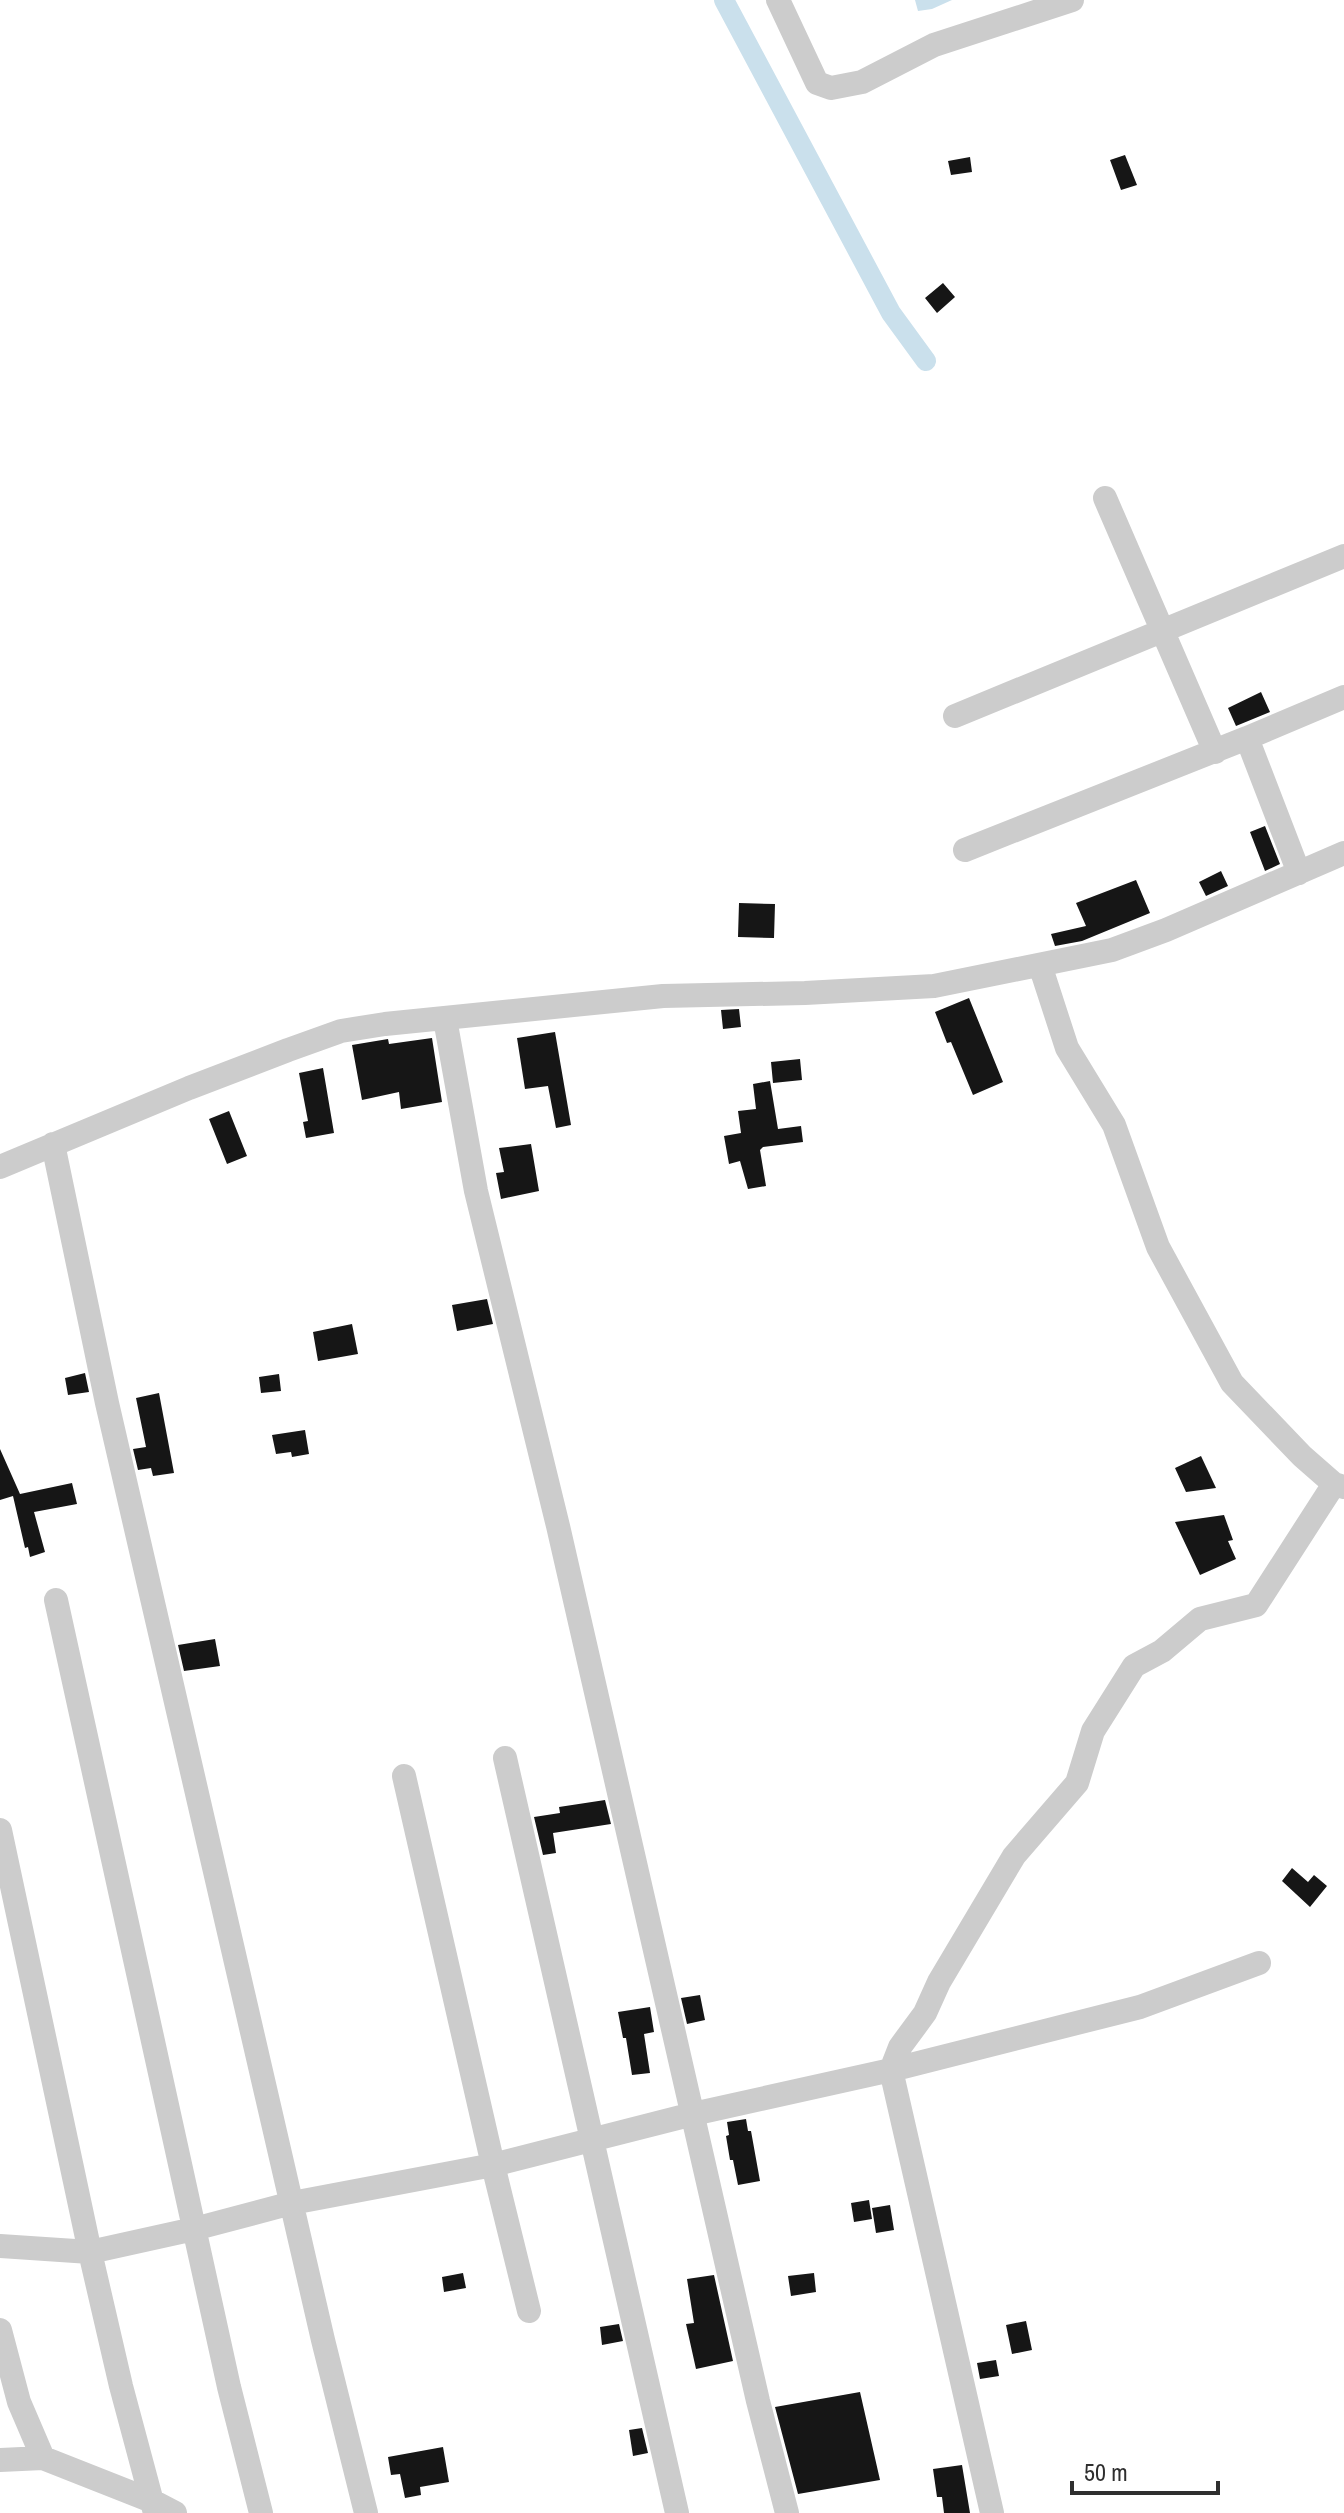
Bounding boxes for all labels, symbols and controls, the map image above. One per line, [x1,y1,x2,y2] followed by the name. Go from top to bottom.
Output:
[1072,2445,1218,2495] scale bar
[1084,2456,1128,2488] text: 50 m

